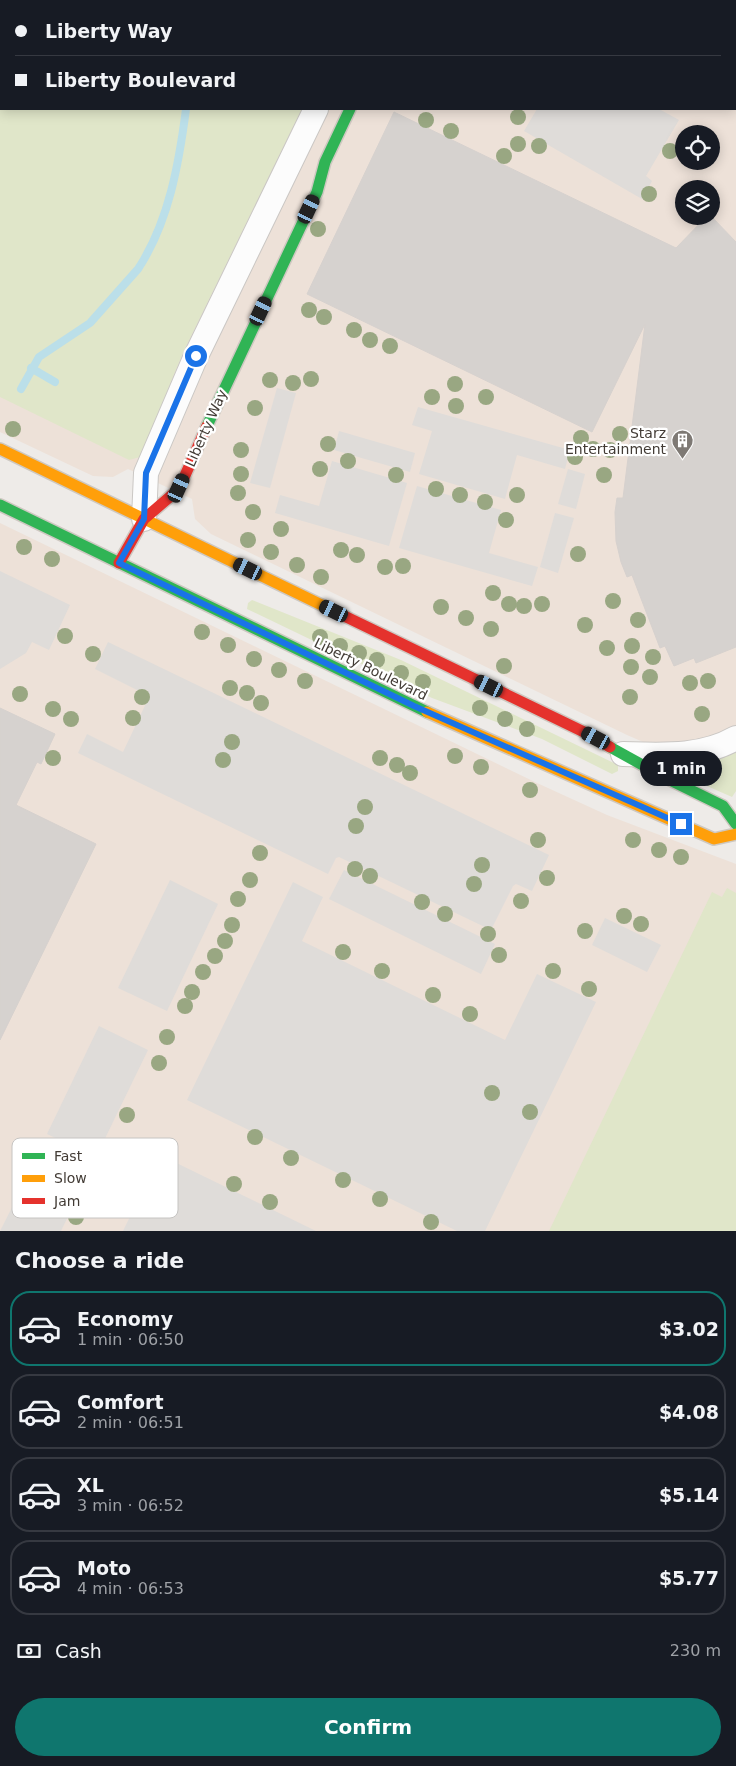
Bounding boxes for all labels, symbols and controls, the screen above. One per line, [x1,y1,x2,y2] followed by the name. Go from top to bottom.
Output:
[45,20,172,42] text: Liberty Way
[45,69,236,91] text: Liberty Boulevard
[675,125,720,225] map controls
[675,125,720,170] button: locate
[675,180,720,225] button: layers
[295,192,322,226] car
[247,294,274,328] car
[185,345,207,367] route start
[182,387,230,469] street label: Liberty Way
[565,425,667,457] place label: Starz Entertainment
[670,429,694,460] building icon: Starz Entertainment
[166,471,191,505] car
[231,556,264,582] car
[317,598,350,624] car
[312,635,430,703] street label: Liberty Boulevard
[472,673,505,699] car
[579,724,612,752] car
[640,752,722,786] callout: 1 min
[656,759,706,778] text: 1 min
[670,813,692,835] route end
[12,1138,178,1218] legend
[54,1148,83,1164] text: Fast
[54,1170,87,1186] text: Slow
[53,1193,80,1209] text: Jam
[15,1248,184,1273] text: Choose a ride
[17,1306,62,1351] icon: car
[77,1308,173,1330] text: Economy
[659,1318,719,1340] text: $3.02
[77,1330,184,1349] text: 1 min · 06:50
[17,1389,62,1434] icon: car
[77,1391,164,1413] text: Comfort
[659,1401,719,1423] text: $4.08
[77,1413,184,1432] text: 2 min · 06:51
[17,1472,62,1517] icon: car
[77,1474,104,1496] text: XL
[659,1484,719,1506] text: $5.14
[77,1496,184,1515] text: 3 min · 06:52
[17,1555,62,1600] icon: car
[77,1557,131,1579] text: Moto
[659,1567,719,1589] text: $5.77
[77,1579,184,1598] text: 4 min · 06:53
[15,1637,43,1665] icon: cash
[55,1640,102,1662] text: Cash
[670,1641,721,1660] text: 230 m
[15,1698,721,1756] button: Confirm

